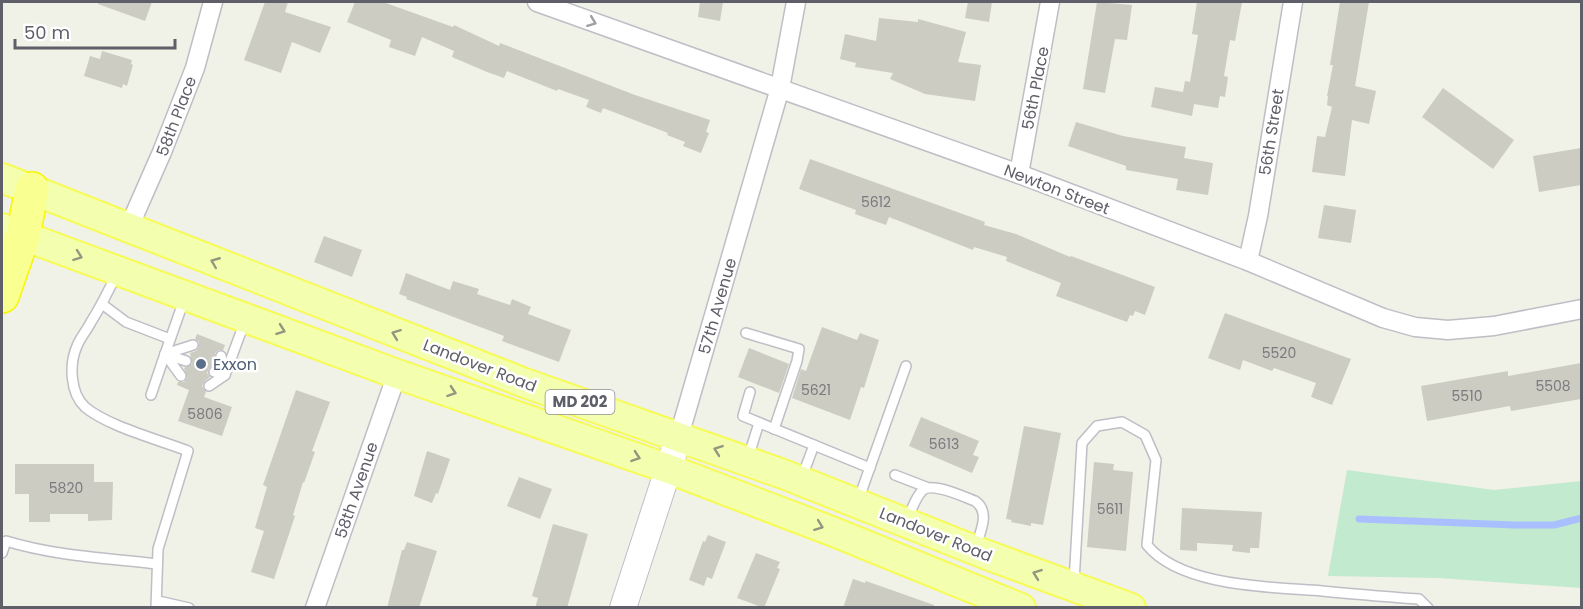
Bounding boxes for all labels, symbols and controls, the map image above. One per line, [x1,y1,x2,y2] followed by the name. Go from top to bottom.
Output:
[15,12,176,50] scale bar
[586,15,597,27] one-way arrow
[24,20,70,45] text: 50 m
[1016,45,1055,132] street label: 56th Place
[151,73,202,160] street label: 58th Place
[1253,87,1290,177] street label: 56th Street
[1001,159,1113,220] street label: Newton Street
[861,192,891,212] house number: 5612
[72,248,83,261] one-way arrow
[693,255,742,357] street label: 57th Avenue
[210,257,221,269] one-way arrow
[275,323,286,335] one-way arrow
[392,328,402,341] one-way arrow
[420,333,540,398] street label: Landover Road
[1262,343,1296,363] house number: 5520
[213,353,257,376] place label: Exxon
[194,357,208,371] marker: Exxon
[1535,376,1571,396] house number: 5508
[801,380,831,400] house number: 5621
[446,385,457,398] one-way arrow
[1452,386,1482,406] house number: 5510
[546,390,614,414] road number: MD 202
[187,404,223,424] house number: 5806
[929,434,959,454] house number: 5613
[329,439,384,541] street label: 58th Avenue
[713,445,724,458] one-way arrow
[630,450,641,463] one-way arrow
[49,478,83,498] house number: 5820
[1097,499,1123,519] house number: 5611
[876,501,996,568] street label: Landover Road
[812,519,823,531] one-way arrow
[1032,568,1043,581] one-way arrow

